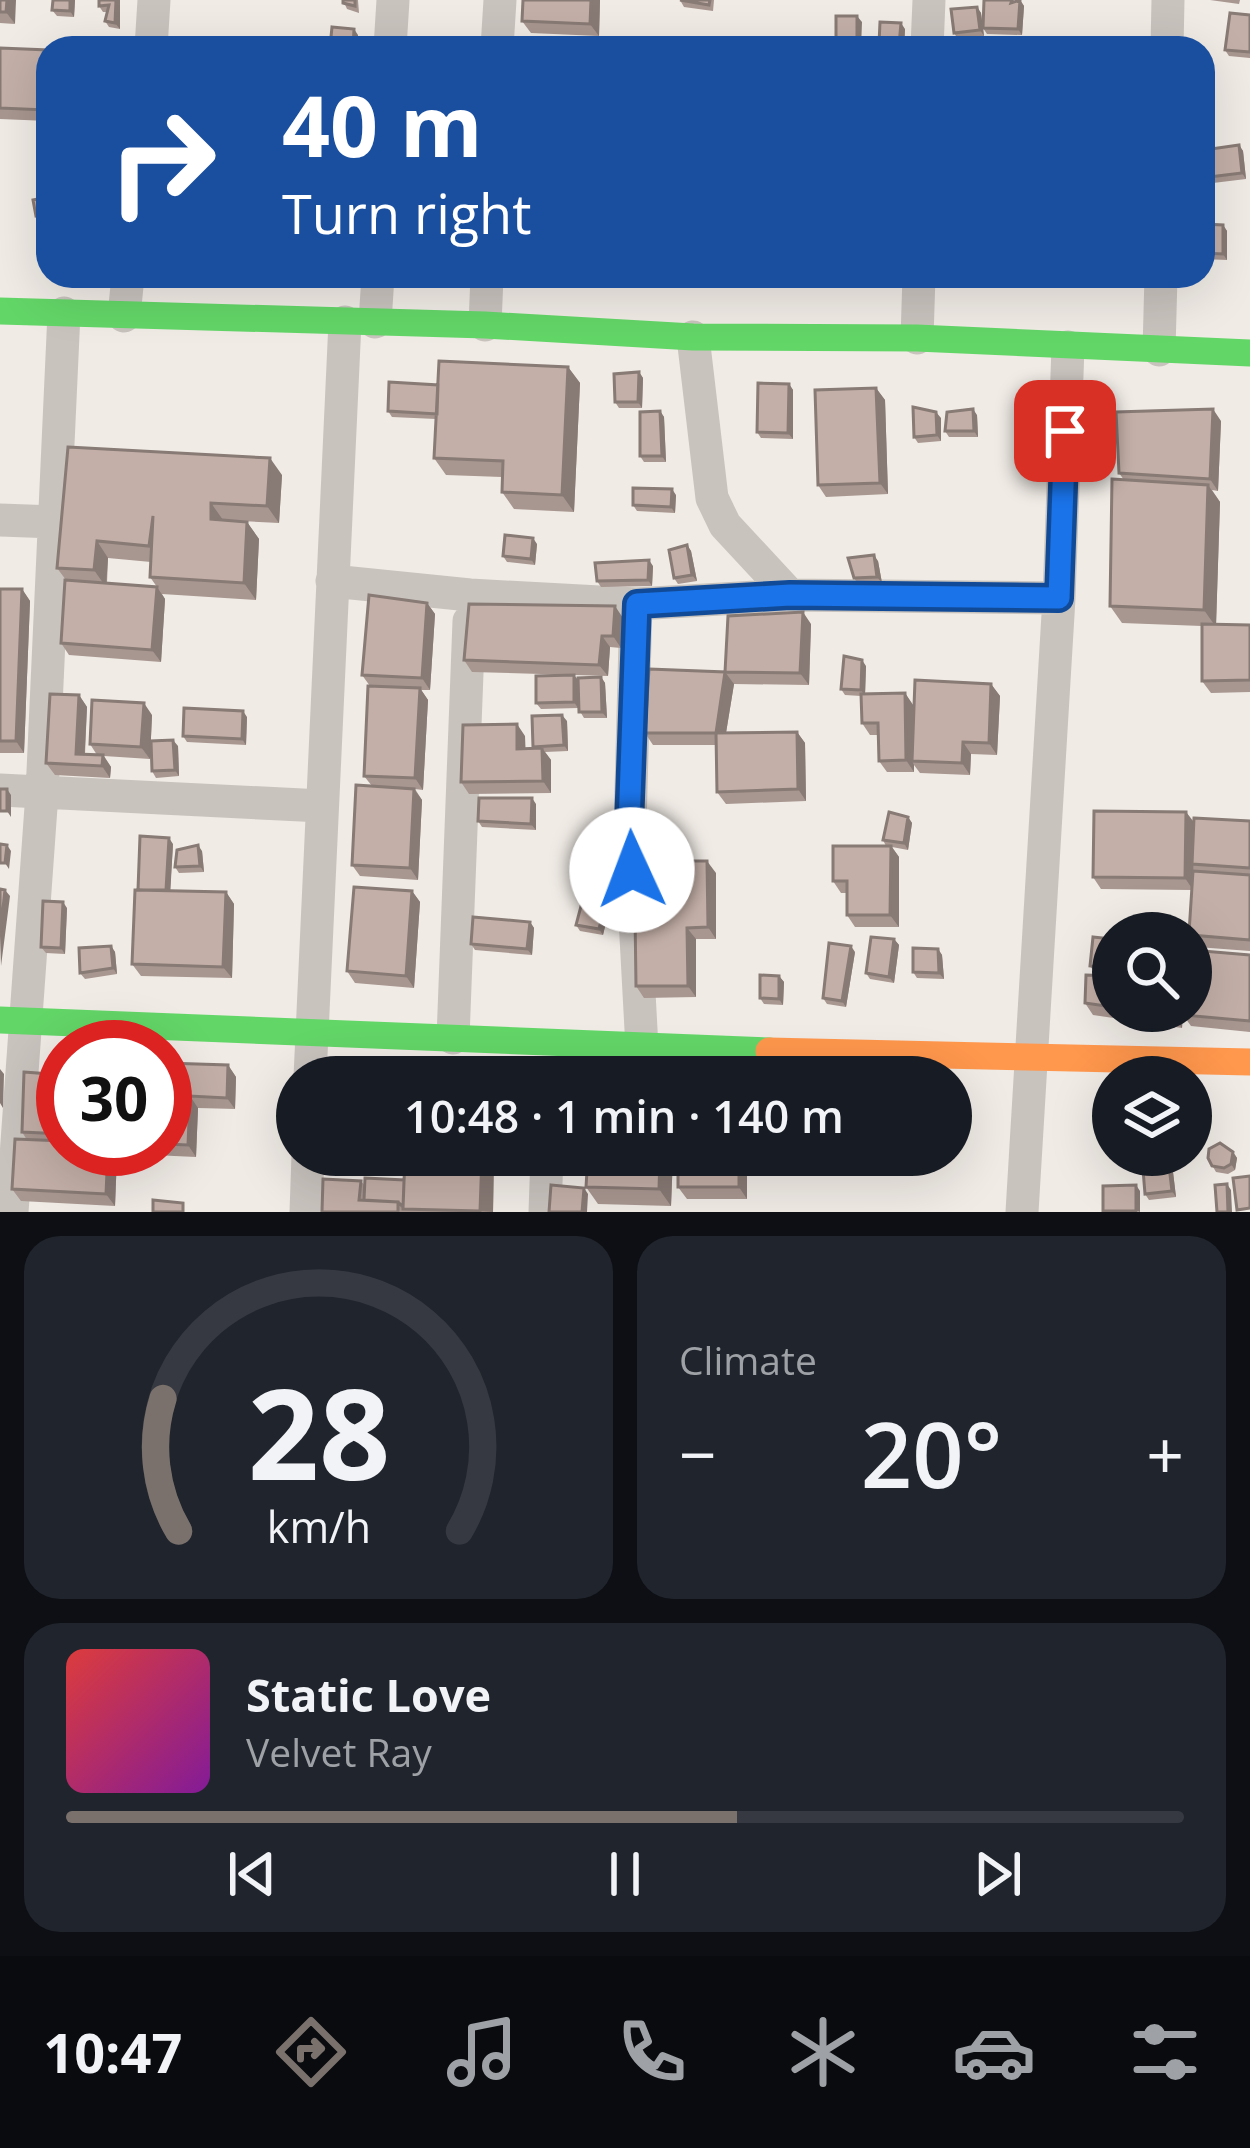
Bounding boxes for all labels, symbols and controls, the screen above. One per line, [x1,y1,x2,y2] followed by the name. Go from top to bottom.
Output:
[282,67,482,182] text: 40 m
[84,84,240,240] icon: right
[282,176,531,250] text: Turn right
[1014,380,1116,482] pin
[1032,398,1098,464] icon: arrive
[569,807,695,933] position arrow
[1092,912,1212,1176] map controls
[1092,912,1212,1032] button: search
[36,1020,192,1176] speed limit sign: 30
[1092,1056,1212,1176] button: layers
[404,1085,844,1146] text: 10:48 · 1 min · 140 m
[679,1333,817,1386] text: Climate
[247,1347,390,1517] text: 28
[861,1392,1002,1514] text: 20°
[679,1408,717,1498] text: −
[1146,1408,1184,1498] text: +
[266,1496,371,1555] text: km/h
[246,1664,491,1725] text: Static Love
[246,1725,432,1778] text: Velvet Ray
[219,1841,285,1907] icon: previous
[592,1841,658,1907] icon: pause
[965,1841,1031,1907] icon: next
[269,2010,353,2094] icon: directions
[440,2010,524,2094] icon: music
[610,2010,694,2094] icon: phone
[781,2010,865,2094] icon: climate
[952,2010,1036,2094] icon: car
[1123,2010,1207,2094] icon: filters
[43,2015,182,2089] text: 10:47

